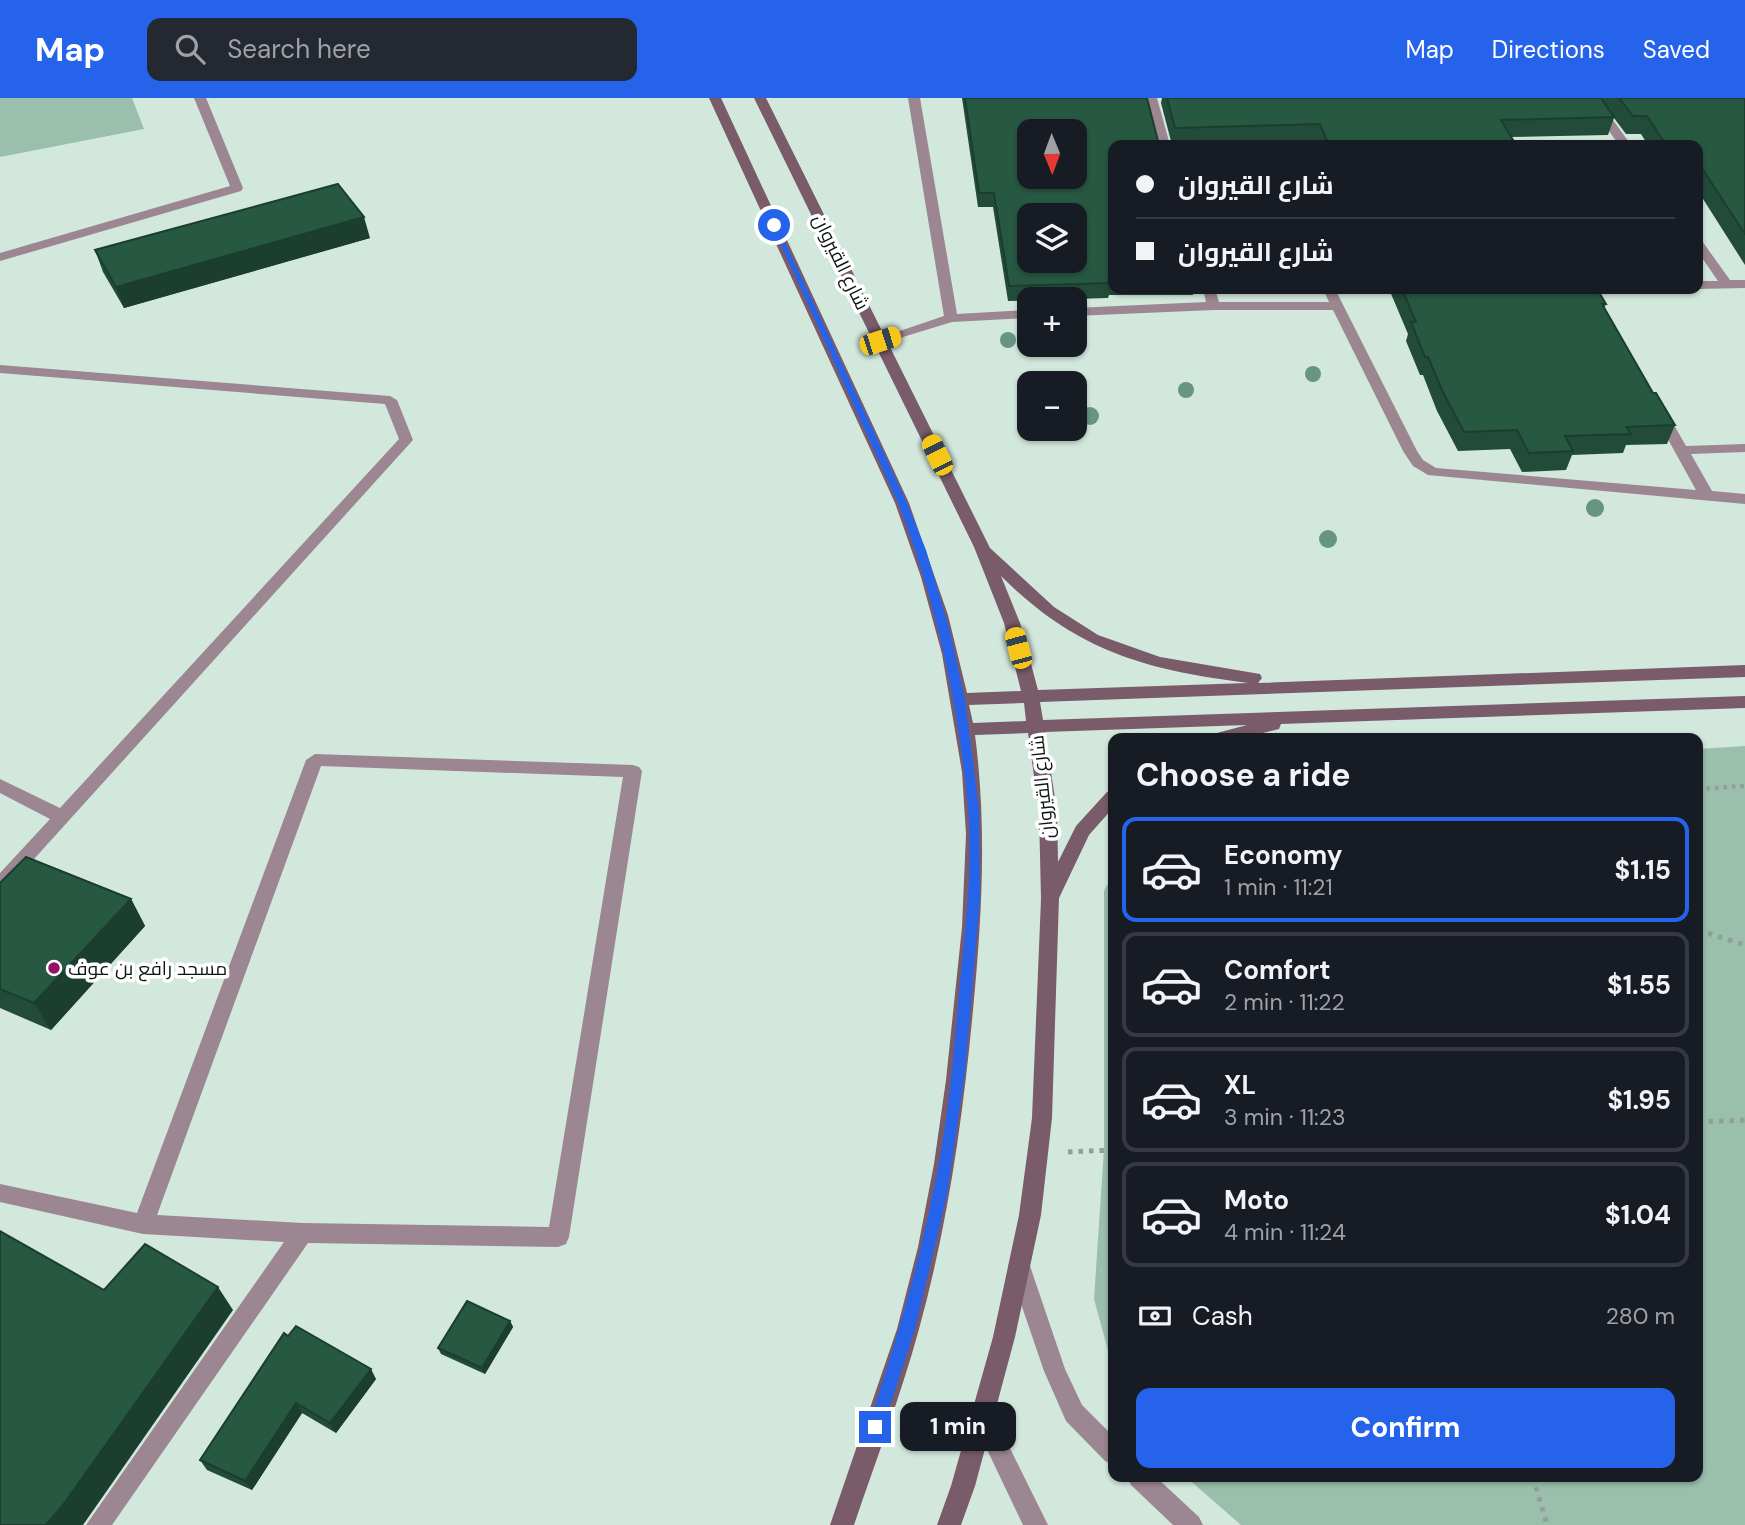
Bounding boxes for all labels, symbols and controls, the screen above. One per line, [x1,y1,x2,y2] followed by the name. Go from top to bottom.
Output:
[147,18,637,81] search box
[35,28,105,71] text: Map
[171,30,209,68] icon: search
[227,32,371,66] text: Search here
[1406,34,1454,65] text: Map
[1492,34,1605,65] text: Directions
[1643,34,1710,65] text: Saved
[1017,119,1087,189] north arrow
[1017,119,1087,441] map controls
[1178,168,1334,202] text: شارع القيروان
[1017,203,1087,273] button: layers
[758,209,790,241] route start
[806,210,875,315] street label: شارع القيروان
[1178,235,1334,269] text: شارع القيروان
[1017,287,1087,357] button: +
[857,325,904,357] car
[1017,371,1087,441] button: −
[919,432,956,478] car
[1003,625,1034,671] car
[1024,734,1061,840] street label: شارع القيروان
[1136,754,1351,796] text: Choose a ride
[1140,838,1203,901] icon: car
[1224,838,1342,872] text: Economy
[1615,853,1671,887] text: $1.15
[1224,872,1333,902] text: 1 min · 11:21
[1140,953,1203,1016] icon: car
[1224,953,1330,987] text: Comfort
[68,956,227,982] place label: مسجد رافع بن عوف
[46,960,62,976] marker: مسجد رافع بن عوف
[1607,968,1671,1002] text: $1.55
[1224,987,1345,1017] text: 2 min · 11:22
[1140,1068,1203,1131] icon: car
[1224,1068,1256,1102] text: XL
[1607,1083,1671,1117] text: $1.95
[1224,1102,1346,1132] text: 3 min · 11:23
[1140,1183,1203,1246] icon: car
[1224,1183,1289,1217] text: Moto
[1605,1198,1671,1232] text: $1.04
[1224,1217,1346,1247] text: 4 min · 11:24
[1136,1297,1174,1335] icon: cash
[1192,1299,1253,1333] text: Cash
[1606,1301,1675,1331] text: 280 m
[1136,1388,1675,1468] button: Confirm
[900,1402,1015,1452] callout: 1 min
[859,1411,891,1443] route end
[930,1411,986,1441] text: 1 min

